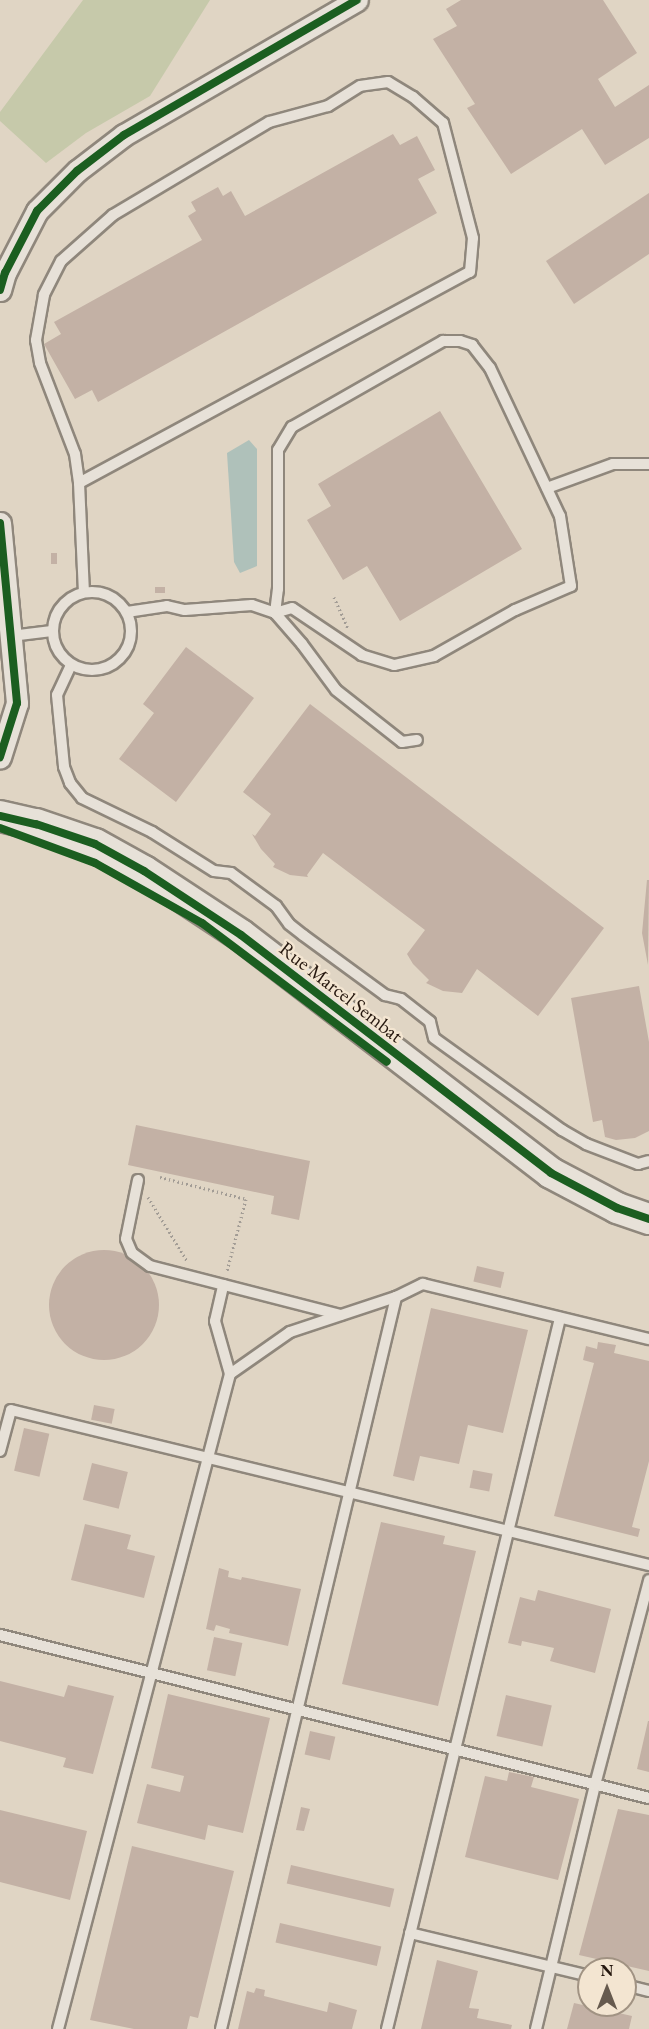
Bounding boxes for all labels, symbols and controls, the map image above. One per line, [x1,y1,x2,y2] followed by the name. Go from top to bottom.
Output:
[274,936,408,1048] street label: Rue Marcel Sembat
[577,1957,637,2017] north arrow
[601,1960,613,1981] text: N

